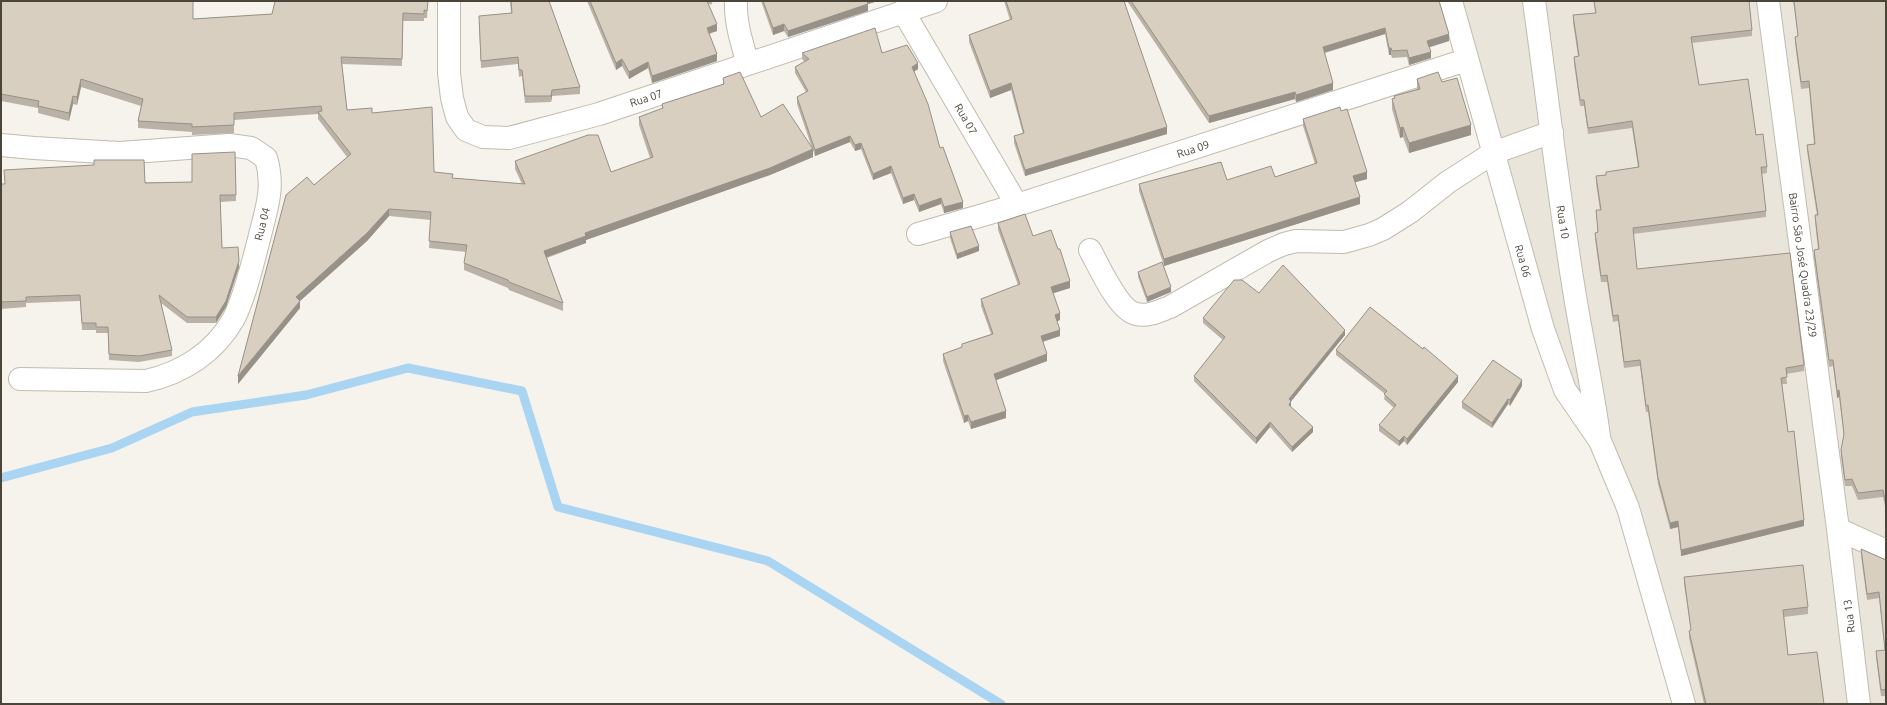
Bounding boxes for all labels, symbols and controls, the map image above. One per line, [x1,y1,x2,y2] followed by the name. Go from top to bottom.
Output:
[628,87,664,109] street label: Rua 07
[952,101,980,137] street label: Rua 07
[1175,138,1211,160] street label: Rua 09
[1787,192,1819,338] street label: Bairro São José Quadra 23/29
[1554,204,1572,240] street label: Rua 10
[252,206,272,242] street label: Rua 04
[1513,243,1533,279] street label: Rua 06
[1841,599,1857,633] street label: Rua 13

